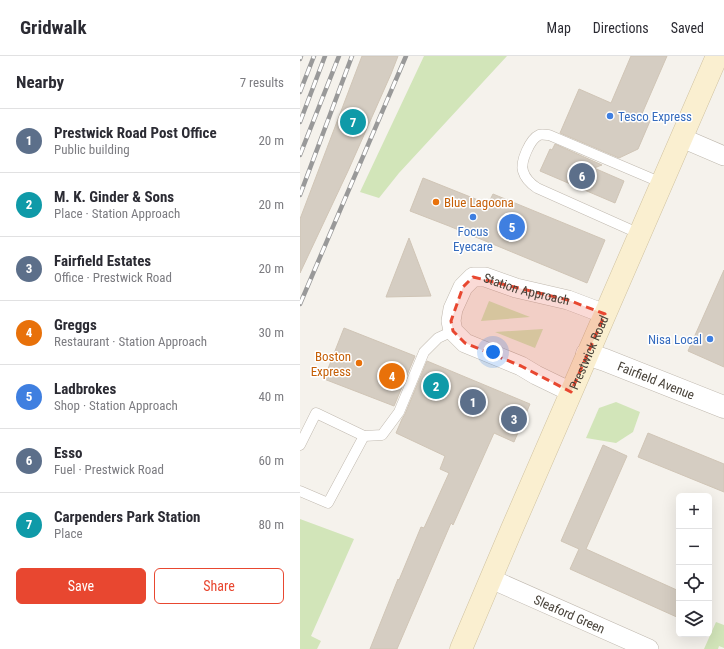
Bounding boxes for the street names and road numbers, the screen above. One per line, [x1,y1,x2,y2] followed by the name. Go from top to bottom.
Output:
[482,270,571,308] street label: Station Approach
[566,313,611,392] street label: Prestwick Road
[615,358,697,402] street label: Fairfield Avenue
[532,592,607,636] street label: Sleaford Green

